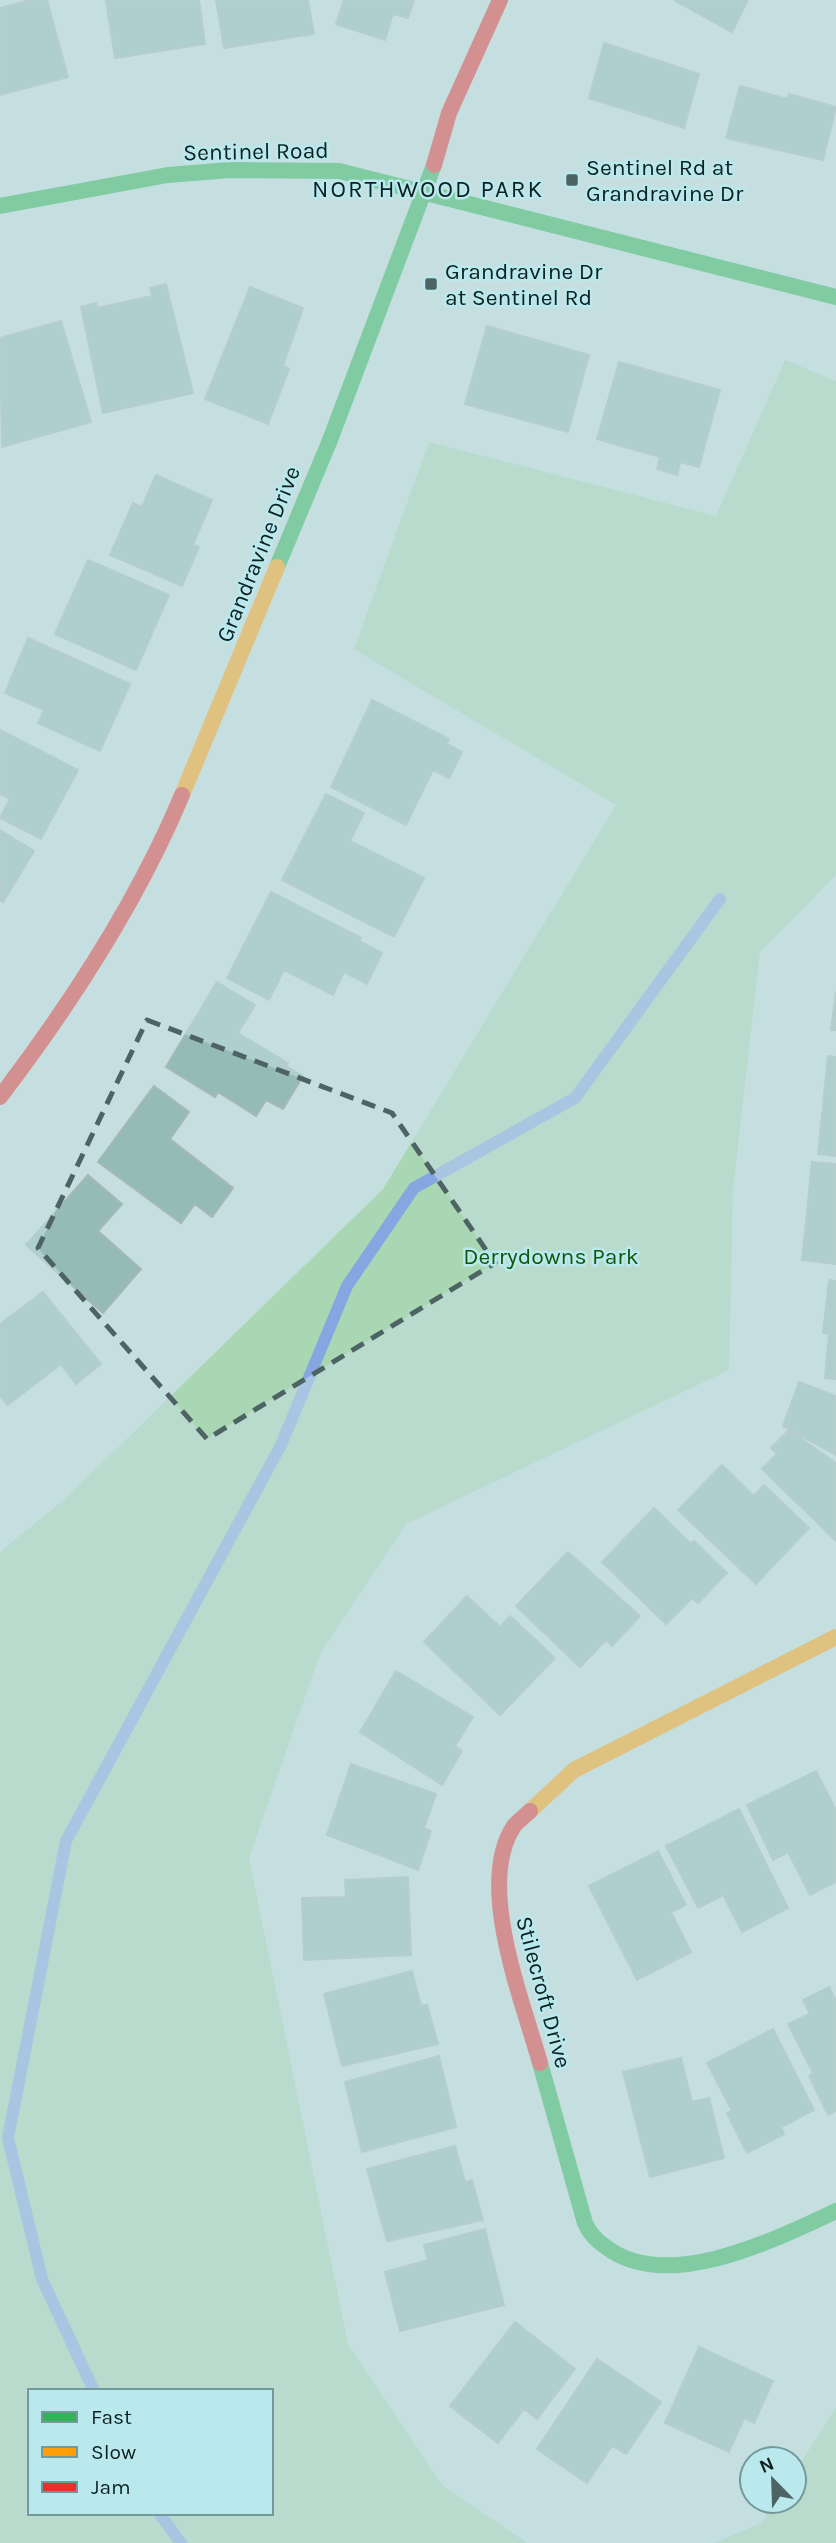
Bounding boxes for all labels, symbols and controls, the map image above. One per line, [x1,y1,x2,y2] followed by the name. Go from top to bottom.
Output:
[183,137,329,166] street label: Sentinel Road
[586,154,744,207] place label: Sentinel Rd at Grandravine Dr
[564,172,580,188] marker: Sentinel Rd at Grandravine Dr
[312,175,544,203] district label: NORTHWOOD PARK
[445,258,603,311] place label: Grandravine Dr at Sentinel Rd
[423,276,439,292] marker: Grandravine Dr at Sentinel Rd
[211,462,306,646] street label: Grandravine Drive
[463,1243,639,1270] park label: Derrydowns Park
[510,1913,577,2071] street label: Stilecroft Drive
[28,2389,273,2515] legend
[91,2405,132,2429] text: Fast
[91,2440,136,2464] text: Slow
[738,2445,808,2515] north arrow
[756,2452,777,2478] text: N
[91,2475,131,2499] text: Jam

